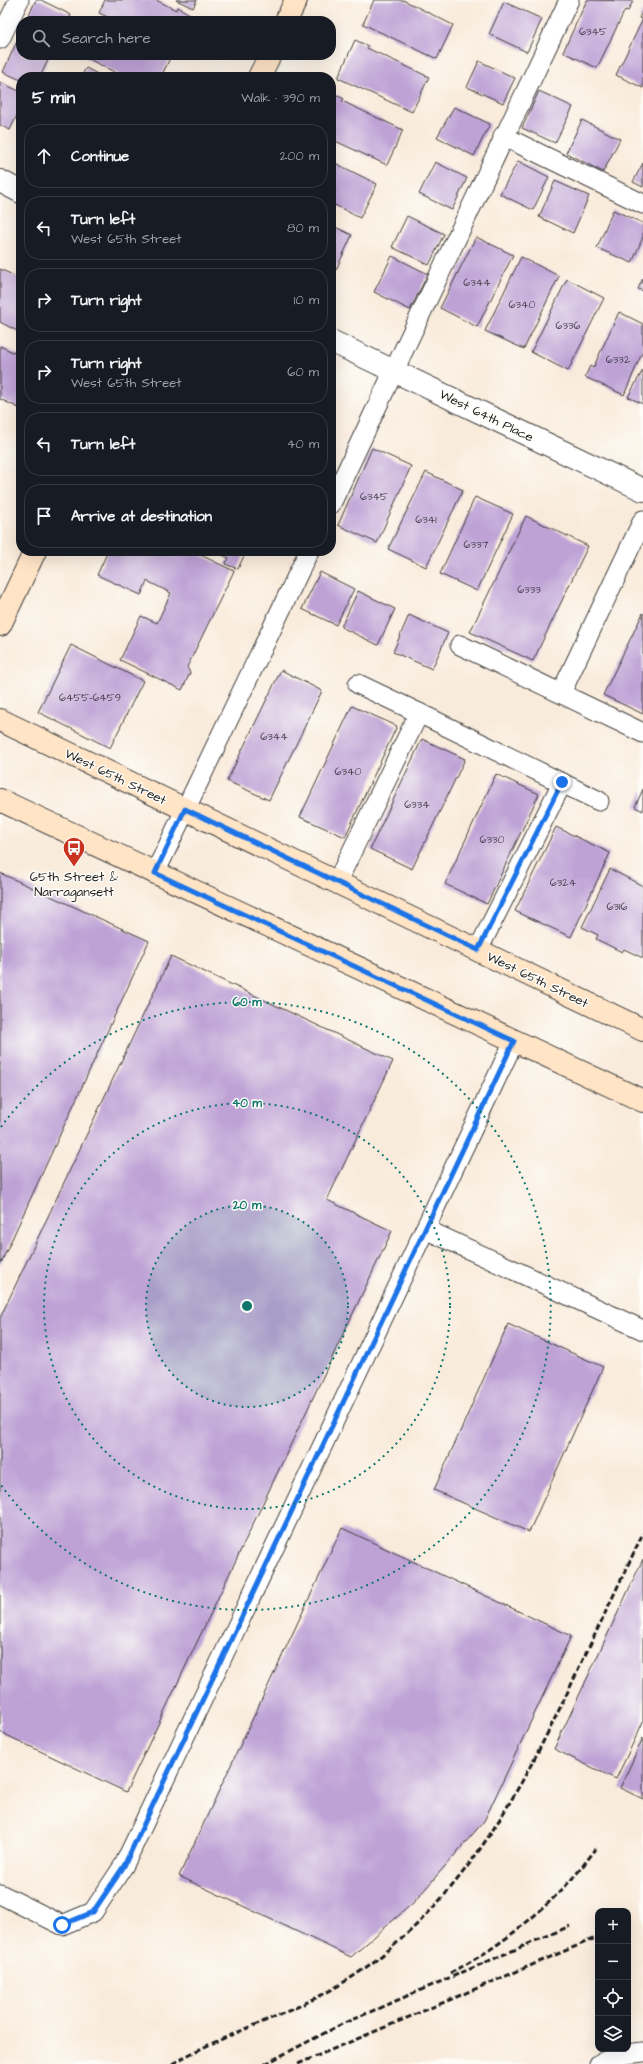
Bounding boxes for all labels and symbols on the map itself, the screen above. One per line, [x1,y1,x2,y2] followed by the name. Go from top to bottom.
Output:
[579,24,607,39] house number: 6345
[463,275,491,290] house number: 6344
[509,297,536,312] house number: 6340
[556,318,581,333] house number: 6336
[606,352,631,367] house number: 6332
[437,385,537,446] street label: West 64th Place
[360,489,388,504] house number: 6345
[415,512,437,527] house number: 6341
[464,537,489,552] house number: 6337
[517,582,541,597] house number: 6333
[59,690,121,705] house number: 6455-6459
[260,729,288,744] house number: 6344
[62,745,170,810] street label: West 65th Street
[335,764,362,779] house number: 6340
[553,773,571,791] route end
[404,797,430,812] house number: 6334
[479,832,505,847] house number: 6330
[61,835,87,868] bus stop icon: 65th Street & Narragansett
[30,868,118,902] place label: 65th Street & Narragansett
[550,875,577,890] house number: 6324
[607,899,628,914] house number: 6316
[484,948,592,1013] street label: West 65th Street
[232,994,262,1011] text: 60 m
[232,1095,263,1112] text: 40 m
[232,1197,262,1214] text: 20 m
[240,1299,254,1313] centre of rings
[53,1916,71,1934] route start

